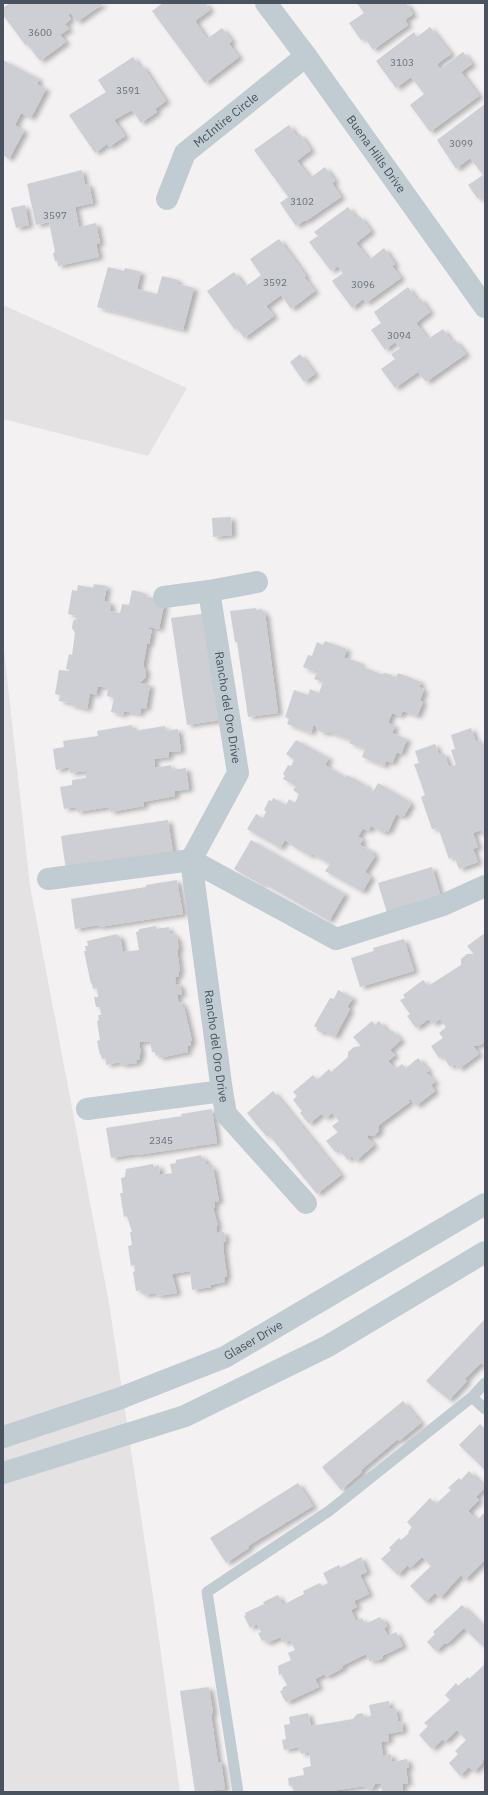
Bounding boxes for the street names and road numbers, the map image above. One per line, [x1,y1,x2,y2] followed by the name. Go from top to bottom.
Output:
[190,89,262,150] street label: McIntire Circle
[344,112,409,196] street label: Buena Hills Drive
[212,650,244,765] street label: Rancho del Oro Drive
[202,989,232,1104] street label: Rancho del Oro Drive
[221,1317,286,1363] street label: Glaser Drive

